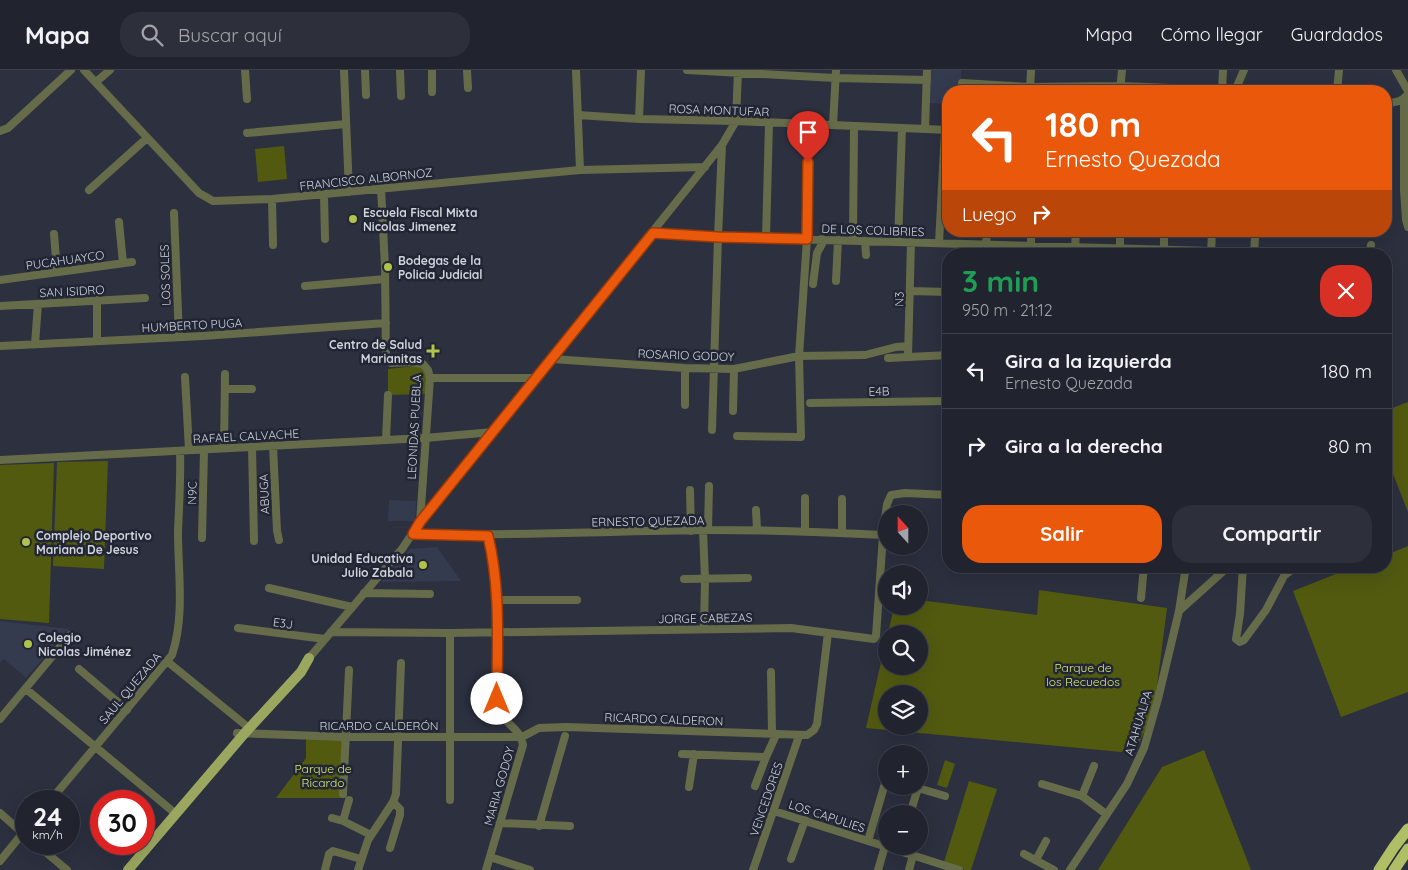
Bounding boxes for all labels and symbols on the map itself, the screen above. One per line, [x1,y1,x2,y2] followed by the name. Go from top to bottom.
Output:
[668,101,770,119] street label: ROSA MONTUFAR
[787,111,829,162] pin
[299,165,434,193] street label: FRANCISCO ALBORNOZ
[363,205,477,234] place label: Escuela Fiscal Mixta Nicolas Jimenez
[347,213,359,225] marker: Escuela Fiscal Mixta Nicolas Jimenez
[821,221,925,239] street label: DE LOS COLIBRIES
[156,244,174,306] street label: LOS SOLES
[25,247,105,273] street label: PUCAHUAYCO
[398,253,483,282] place label: Bodegas de la Policia Judicial
[382,261,394,273] marker: Bodegas de la Policia Judicial
[39,282,105,300] street label: SAN ISIDRO
[891,291,907,307] street label: N3
[141,315,243,335] street label: HUMBERTO PUGA
[329,337,422,366] place label: Centro de Salud Marianitas
[426,344,440,358] marker: Centro de Salud Marianitas
[637,346,735,364] street label: ROSARIO GODOY
[404,374,424,480] street label: LEONIDAS PUEBLA
[868,383,890,399] street label: E4B
[192,426,300,446] street label: RAFAEL CALVACHE
[256,473,272,514] street label: ABUGA
[184,481,200,505] street label: N9C
[878,505,928,555] north arrow
[591,513,705,529] street label: ERNESTO QUEZADA
[36,528,152,557] place label: Complejo Deportivo Mariana De Jesus
[20,536,32,548] marker: Complejo Deportivo Mariana De Jesus
[311,551,413,580] place label: Unidad Educativa Julio Zabala
[417,559,429,571] marker: Unidad Educativa Julio Zabala
[657,610,753,626] street label: JORGE CABEZAS
[272,614,294,632] street label: E3J
[38,630,131,659] place label: Colegio Nicolas Jiménez
[22,638,34,650] marker: Colegio Nicolas Jiménez
[96,649,165,727] street label: SAUL QUEZADA
[1046,660,1120,689] park label: Parque de los Recuedos
[470,672,522,724] position arrow
[1121,688,1155,757] street label: ATAHUALPA
[604,709,724,729] street label: RICARDO CALDERON
[319,718,439,733] street label: RICARDO CALDERÓN
[481,744,518,827] street label: MARIA GODOY
[746,760,786,838] street label: VENCEDORES
[295,761,352,790] park label: Parque de Ricardo
[90,790,155,855] speed limit sign: 30
[787,797,867,836] street label: LOS CAPULIES

